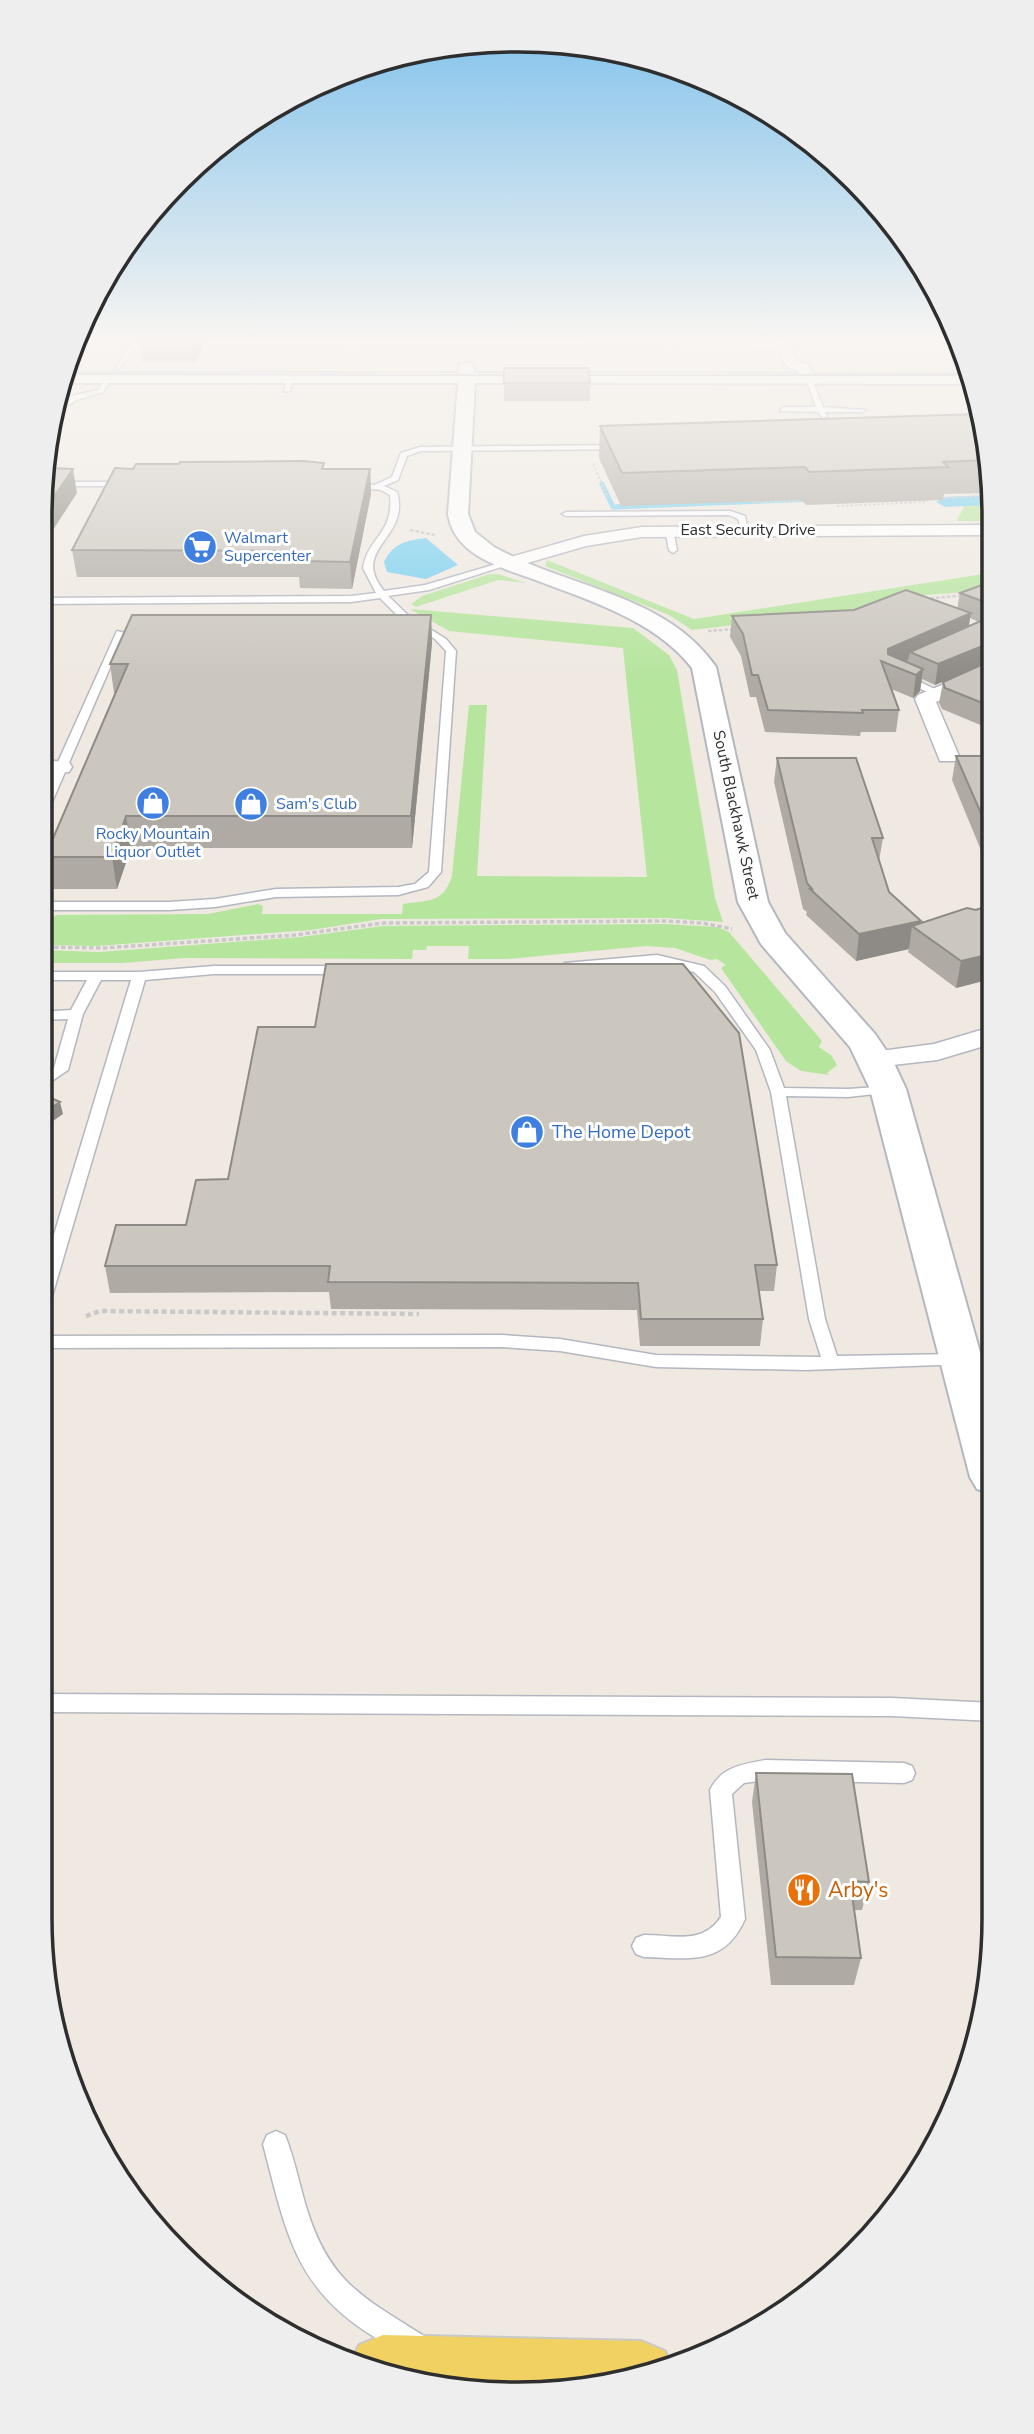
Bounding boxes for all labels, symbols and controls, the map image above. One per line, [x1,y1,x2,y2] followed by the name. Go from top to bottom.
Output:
[680,519,816,541] street label: East Security Drive
[224,527,311,567] place label: Walmart Supercenter
[181,528,219,566] supermarket icon: Walmart Supercenter
[707,728,765,902] street label: South Blackhawk Street
[134,784,172,822] shop icon: Rocky Mountain Liquor Outlet
[232,785,270,823] shop icon: Sam's Club
[276,793,357,815] place label: Sam's Club
[96,823,210,863] place label: Rocky Mountain Liquor Outlet
[508,1113,546,1151] shop icon: The Home Depot
[552,1120,691,1144] place label: The Home Depot
[785,1871,823,1909] restaurant icon: Arby's
[828,1876,888,1904] place label: Arby's

